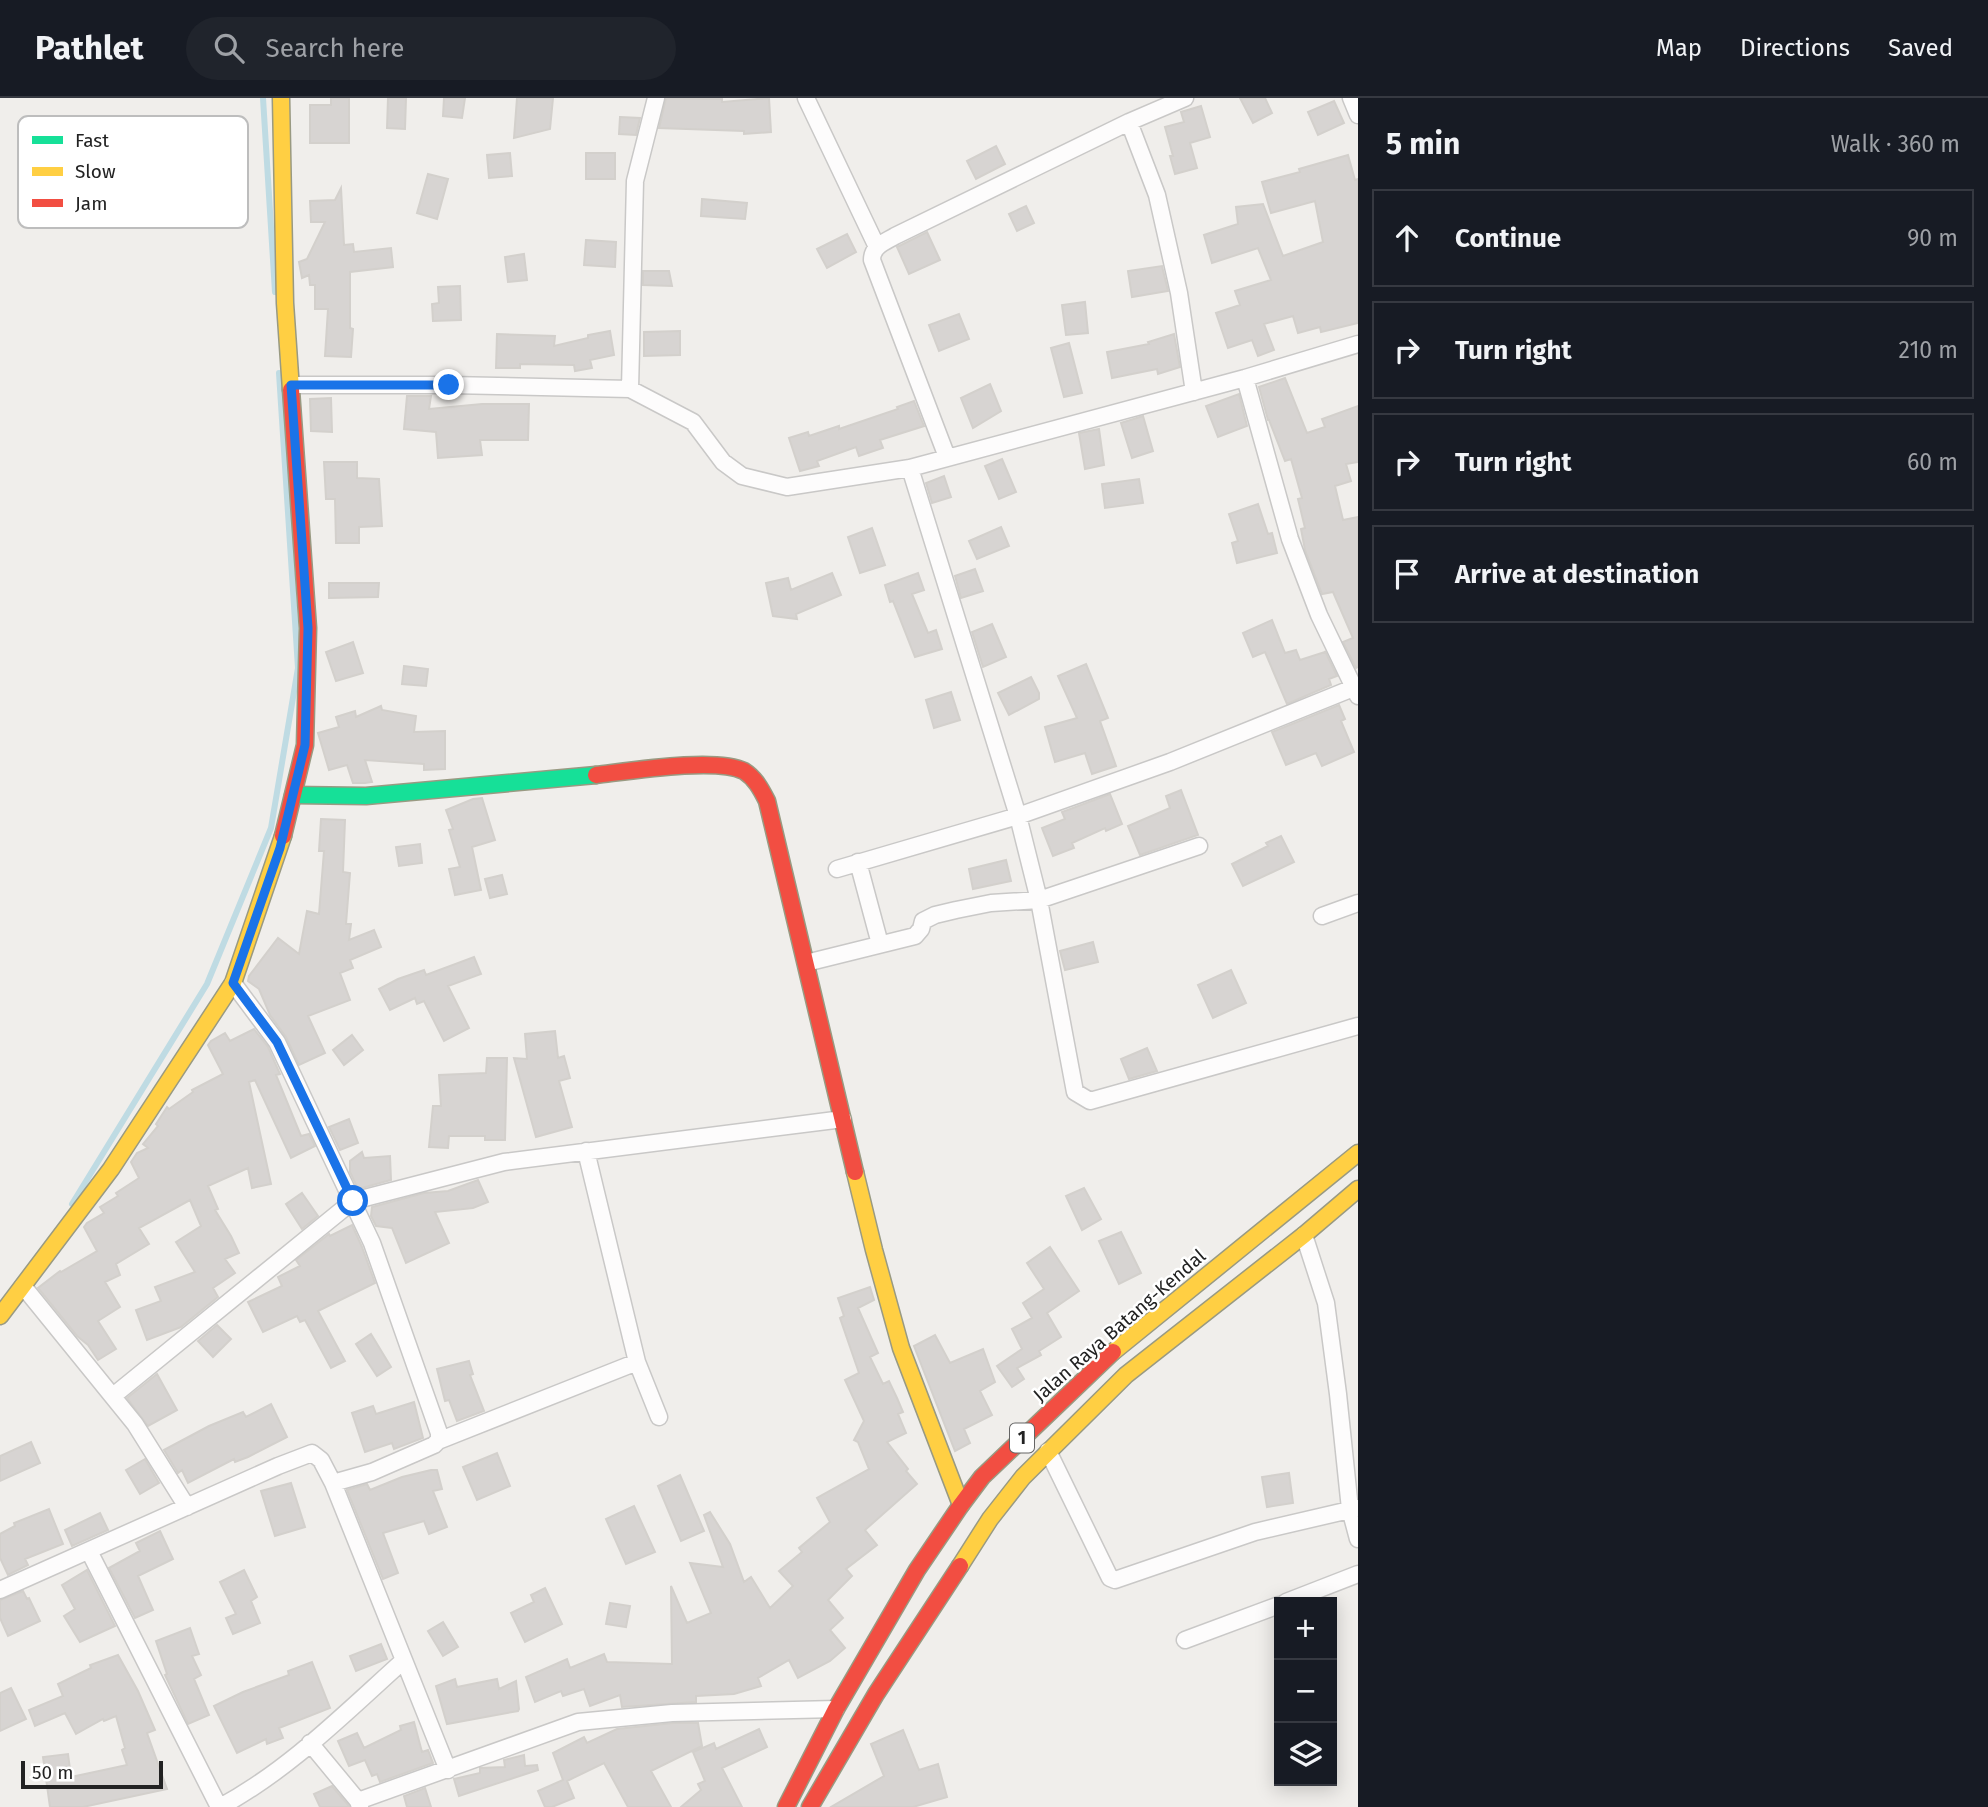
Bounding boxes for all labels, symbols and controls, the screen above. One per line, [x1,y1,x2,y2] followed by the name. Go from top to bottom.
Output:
[186,17,676,80] search box
[35,28,144,68] text: Pathlet
[210,29,248,67] icon: search
[266,33,404,64] text: Search here
[1656,34,1702,62] text: Map
[1740,34,1850,62] text: Directions
[1888,34,1953,62] text: Saved
[18,116,248,228] legend
[1386,126,1460,162] text: 5 min
[75,129,109,152] text: Fast
[1831,130,1960,158] text: Walk · 360 m
[75,160,116,183] text: Slow
[75,192,107,215] text: Jam
[1388,219,1426,257] icon: ahead
[1455,223,1561,254] text: Continue
[1907,224,1958,252] text: 90 m
[1388,331,1426,369] icon: right
[1455,335,1572,366] text: Turn right
[1899,336,1958,364] text: 210 m
[433,369,464,400] route end
[1388,443,1426,481] icon: right
[1455,447,1572,478] text: Turn right
[1907,448,1958,476] text: 60 m
[1388,555,1426,593] icon: arrive
[1455,559,1699,590] text: Arrive at destination
[337,1185,368,1216] route start
[1029,1244,1210,1406] street label: Jalan Raya Batang-Kendal
[1010,1423,1034,1452] road number: 1
[1274,1597,1337,1786] map controls
[1274,1597,1337,1660] button: +
[1274,1660,1337,1723] button: −
[1274,1723,1337,1786] button: layers
[21,1758,163,1790] scale bar
[32,1761,73,1784] text: 50 m

